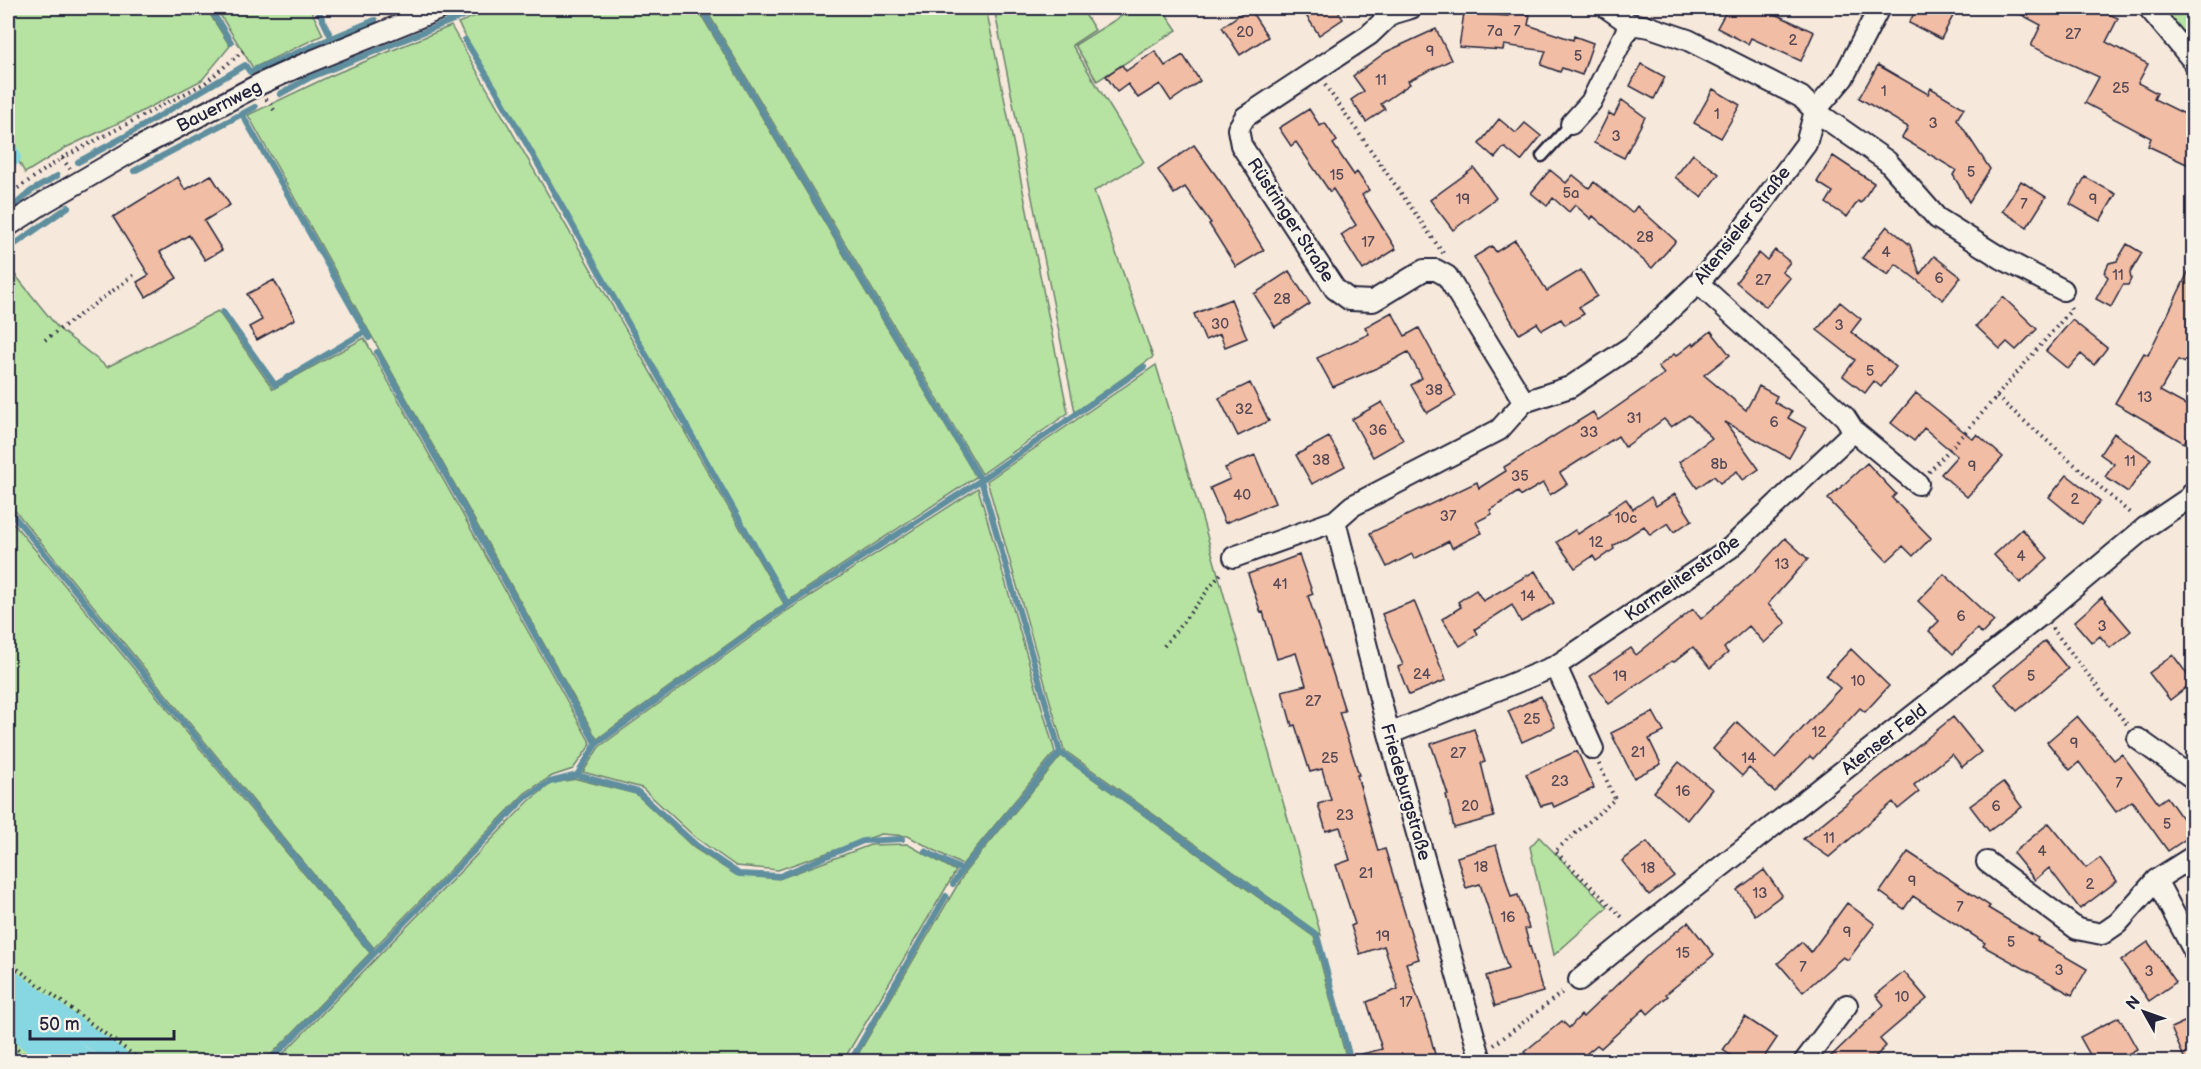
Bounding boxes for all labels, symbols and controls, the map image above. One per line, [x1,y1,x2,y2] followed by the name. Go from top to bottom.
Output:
[1487,22,1503,41] house number: 7a
[1513,22,1521,41] house number: 7
[1236,23,1254,42] house number: 20
[2065,25,2082,44] house number: 27
[1789,31,1798,50] house number: 2
[1426,42,1434,61] house number: 9
[1574,47,1582,66] house number: 5
[1375,71,1387,90] house number: 11
[173,76,265,137] street label: Bauernweg
[2112,79,2130,98] house number: 25
[1881,82,1887,101] house number: 1
[1714,105,1720,124] house number: 1
[1928,114,1938,133] house number: 3
[1611,127,1621,146] house number: 3
[1243,154,1339,287] street label: Rüstringer Straße
[1690,162,1795,288] street label: Altensieler Straße
[1967,163,1975,182] house number: 5
[1330,166,1344,185] house number: 15
[1562,184,1580,203] house number: 5a
[1456,190,1470,209] house number: 19
[2089,190,2097,209] house number: 9
[2020,195,2028,214] house number: 7
[1636,228,1654,247] house number: 28
[1361,233,1375,252] house number: 17
[1881,243,1891,262] house number: 4
[2112,266,2124,285] house number: 11
[1934,269,1944,288] house number: 6
[1755,271,1772,290] house number: 27
[1273,290,1291,309] house number: 28
[1211,315,1229,334] house number: 30
[1834,316,1844,335] house number: 3
[1866,362,1874,381] house number: 5
[1425,381,1443,400] house number: 38
[2137,388,2153,407] house number: 13
[1235,400,1253,419] house number: 32
[1626,409,1642,428] house number: 31
[1769,413,1779,432] house number: 6
[1369,421,1387,440] house number: 36
[1580,423,1598,442] house number: 33
[1312,451,1330,470] house number: 38
[2124,452,2136,471] house number: 11
[1710,455,1728,474] house number: 8b
[1968,457,1976,476] house number: 9
[1511,467,1529,486] house number: 35
[1233,486,1251,505] house number: 40
[2071,490,2080,509] house number: 2
[1440,507,1457,526] house number: 37
[1615,509,1637,528] house number: 10c
[1621,531,1744,626] street label: Karmeliterstraße
[1589,533,1603,552] house number: 12
[2016,547,2026,566] house number: 4
[1774,555,1790,574] house number: 13
[1273,575,1287,594] house number: 41
[1521,587,1535,606] house number: 14
[1956,607,1966,626] house number: 6
[2097,617,2107,636] house number: 3
[1413,665,1431,684] house number: 24
[1613,667,1627,686] house number: 19
[2027,667,2035,686] house number: 5
[1851,672,1865,691] house number: 10
[1305,692,1322,711] house number: 27
[1837,699,1931,779] street label: Atenser Feld
[1523,710,1541,729] house number: 25
[1376,721,1435,863] street label: Friedeburgstraße
[1812,723,1826,742] house number: 12
[2070,734,2078,753] house number: 9
[1631,743,1645,762] house number: 21
[1450,744,1467,763] house number: 27
[1321,749,1339,768] house number: 25
[1742,749,1756,768] house number: 14
[1551,772,1569,791] house number: 23
[2115,774,2123,793] house number: 7
[1676,782,1690,801] house number: 16
[1461,797,1479,816] house number: 20
[1991,797,2001,816] house number: 6
[1336,806,1354,825] house number: 23
[2163,815,2171,834] house number: 5
[1823,829,1835,848] house number: 11
[2037,842,2047,861] house number: 4
[1474,858,1489,877] house number: 18
[1641,859,1656,878] house number: 18
[1359,864,1373,883] house number: 21
[1908,872,1916,891] house number: 9
[2086,875,2095,894] house number: 2
[1752,884,1768,903] house number: 13
[1956,898,1964,917] house number: 7
[1501,908,1515,927] house number: 16
[1843,923,1851,942] house number: 9
[1376,927,1390,946] house number: 19
[2007,933,2015,952] house number: 5
[1676,944,1690,963] house number: 15
[1799,958,1807,977] house number: 7
[2054,961,2064,980] house number: 3
[2144,962,2154,981] house number: 3
[2114,982,2174,1042] north arrow
[1895,988,1909,1007] house number: 10
[1399,993,1413,1012] house number: 17
[2123,993,2145,1014] text: N
[30,1003,174,1041] scale bar
[39,1014,80,1035] text: 50 m

